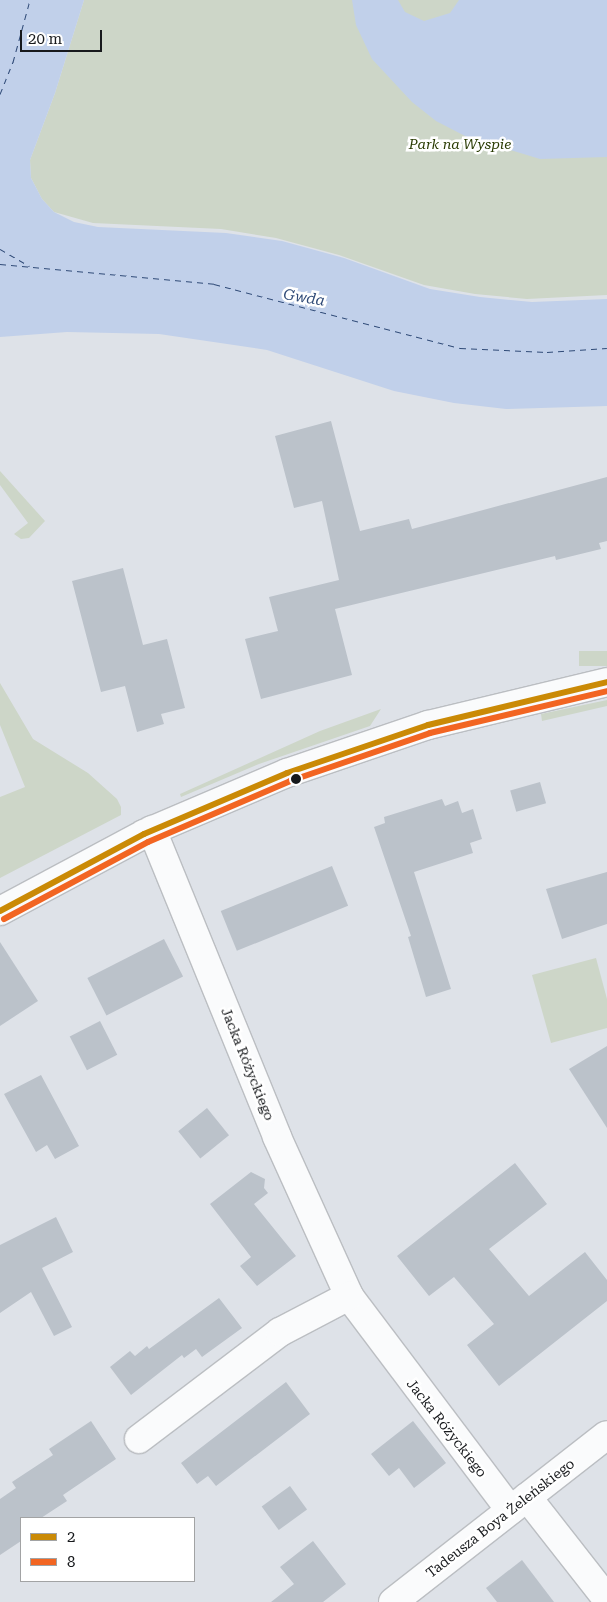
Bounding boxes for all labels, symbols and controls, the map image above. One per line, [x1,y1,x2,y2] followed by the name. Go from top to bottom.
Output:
[22,20,105,52] scale bar
[28,30,62,48] text: 20 m
[409,136,511,152] park label: Park na Wyspie
[282,286,326,310] water label: Gwda
[291,774,301,784] unlabelled marker
[218,1005,278,1123] street label: Jacka Różyckiego
[403,1375,491,1481] street label: Jacka Różyckiego
[422,1455,578,1581] street label: Tadeusza Boya Żeleńskiego
[20,1517,195,1582] legend
[67,1528,75,1546] text: 2
[67,1553,75,1571] text: 8

